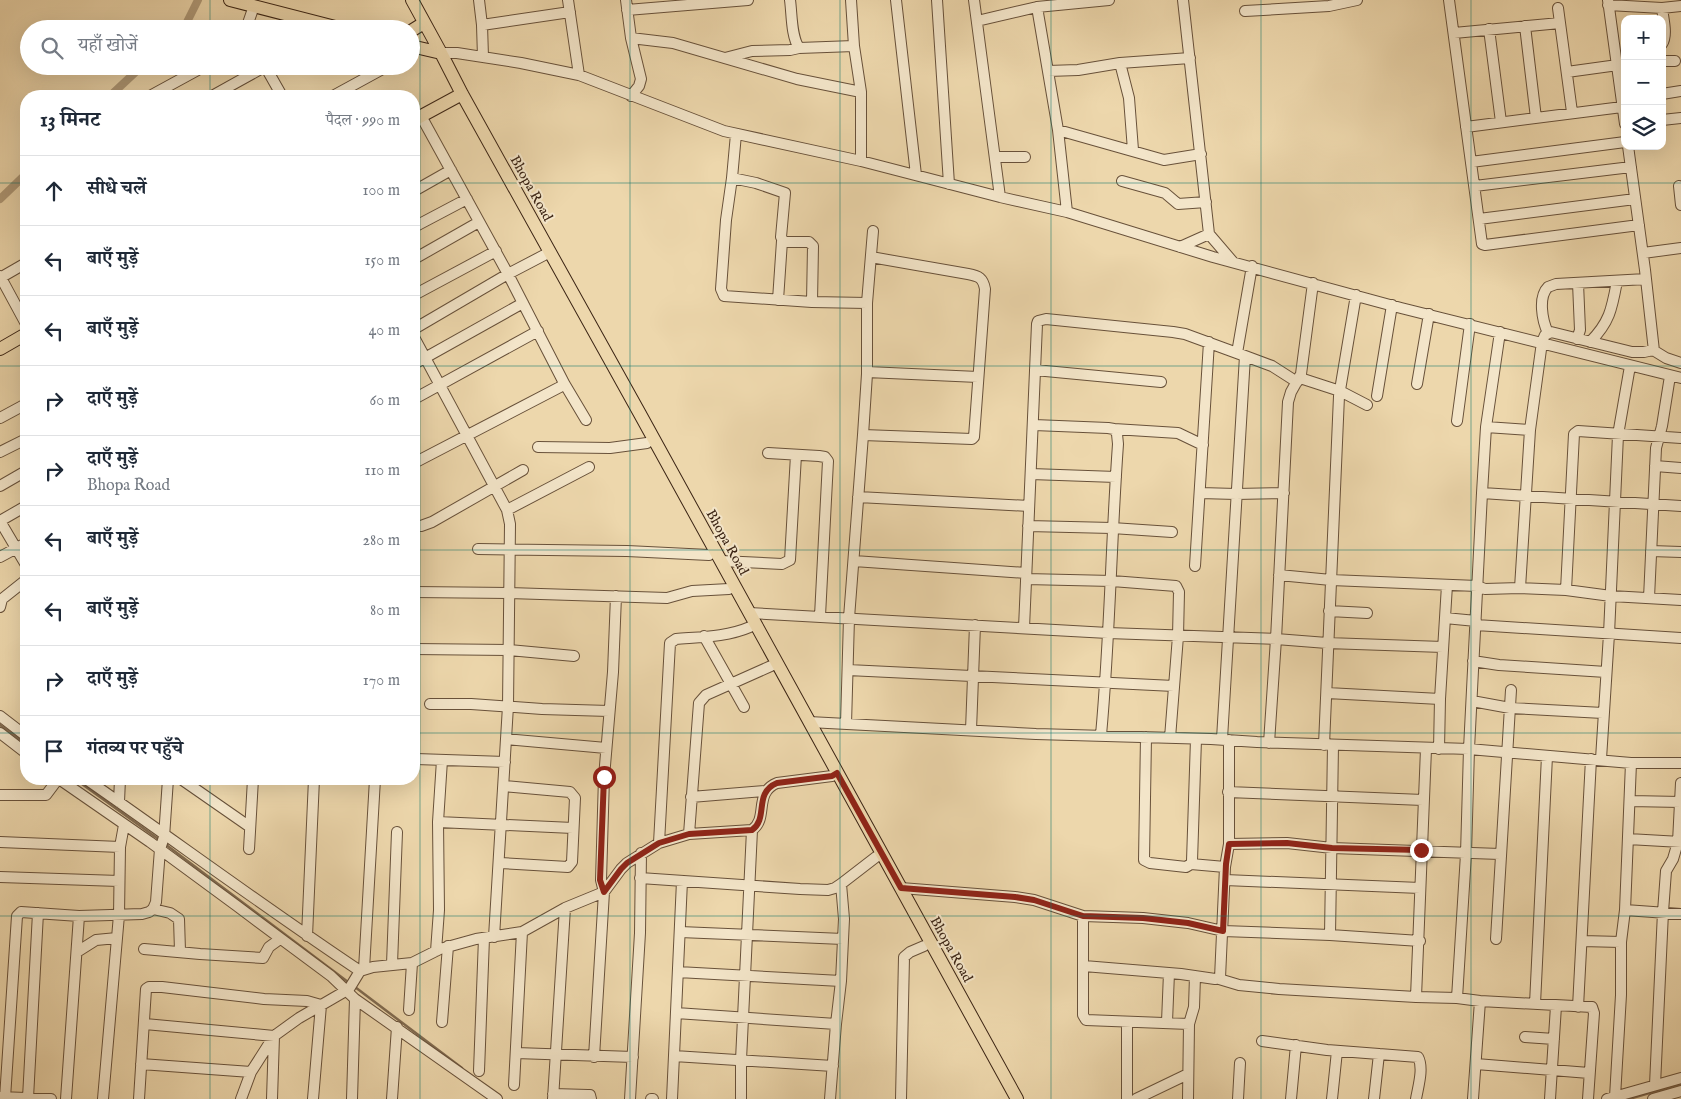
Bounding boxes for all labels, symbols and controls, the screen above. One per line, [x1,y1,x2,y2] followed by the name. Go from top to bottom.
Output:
[1621,15,1666,150] map controls
[1621,15,1666,60] button: +
[20,20,420,75] search box
[38,34,66,62] icon: search
[78,34,138,58] text: यहाँ खोजें
[1621,60,1666,105] button: −
[1621,105,1666,150] button: layers
[40,107,100,134] text: 13 मिनट
[326,111,400,131] text: पैदल · 990 m
[506,152,557,225] street label: Bhopa Road
[40,177,68,205] icon: ahead
[87,177,146,201] text: सीधे चलें
[363,181,400,201] text: 100 m
[40,247,68,275] icon: left
[87,247,138,271] text: बाएँ मुड़ें
[365,251,400,271] text: 150 m
[40,317,68,345] icon: left
[87,317,138,341] text: बाएँ मुड़ें
[368,321,400,341] text: 40 m
[40,387,68,415] icon: right
[87,387,138,411] text: दाएँ मुड़ें
[370,391,400,411] text: 60 m
[87,447,138,471] text: दाएँ मुड़ें
[40,457,68,485] icon: right
[364,461,400,481] text: 110 m
[87,476,170,496] text: Bhopa Road
[702,506,753,579] street label: Bhopa Road
[40,527,68,555] icon: left
[87,527,138,551] text: बाएँ मुड़ें
[363,531,400,551] text: 280 m
[40,597,68,625] icon: left
[87,597,138,621] text: बाएँ मुड़ें
[370,601,400,621] text: 80 m
[40,667,68,695] icon: right
[87,667,138,691] text: दाएँ मुड़ें
[363,671,400,691] text: 170 m
[40,737,68,765] icon: arrive
[87,737,183,761] text: गंतव्य पर पहुँचे
[593,766,616,789] route start
[1410,839,1433,862] route end
[926,913,977,986] street label: Bhopa Road

